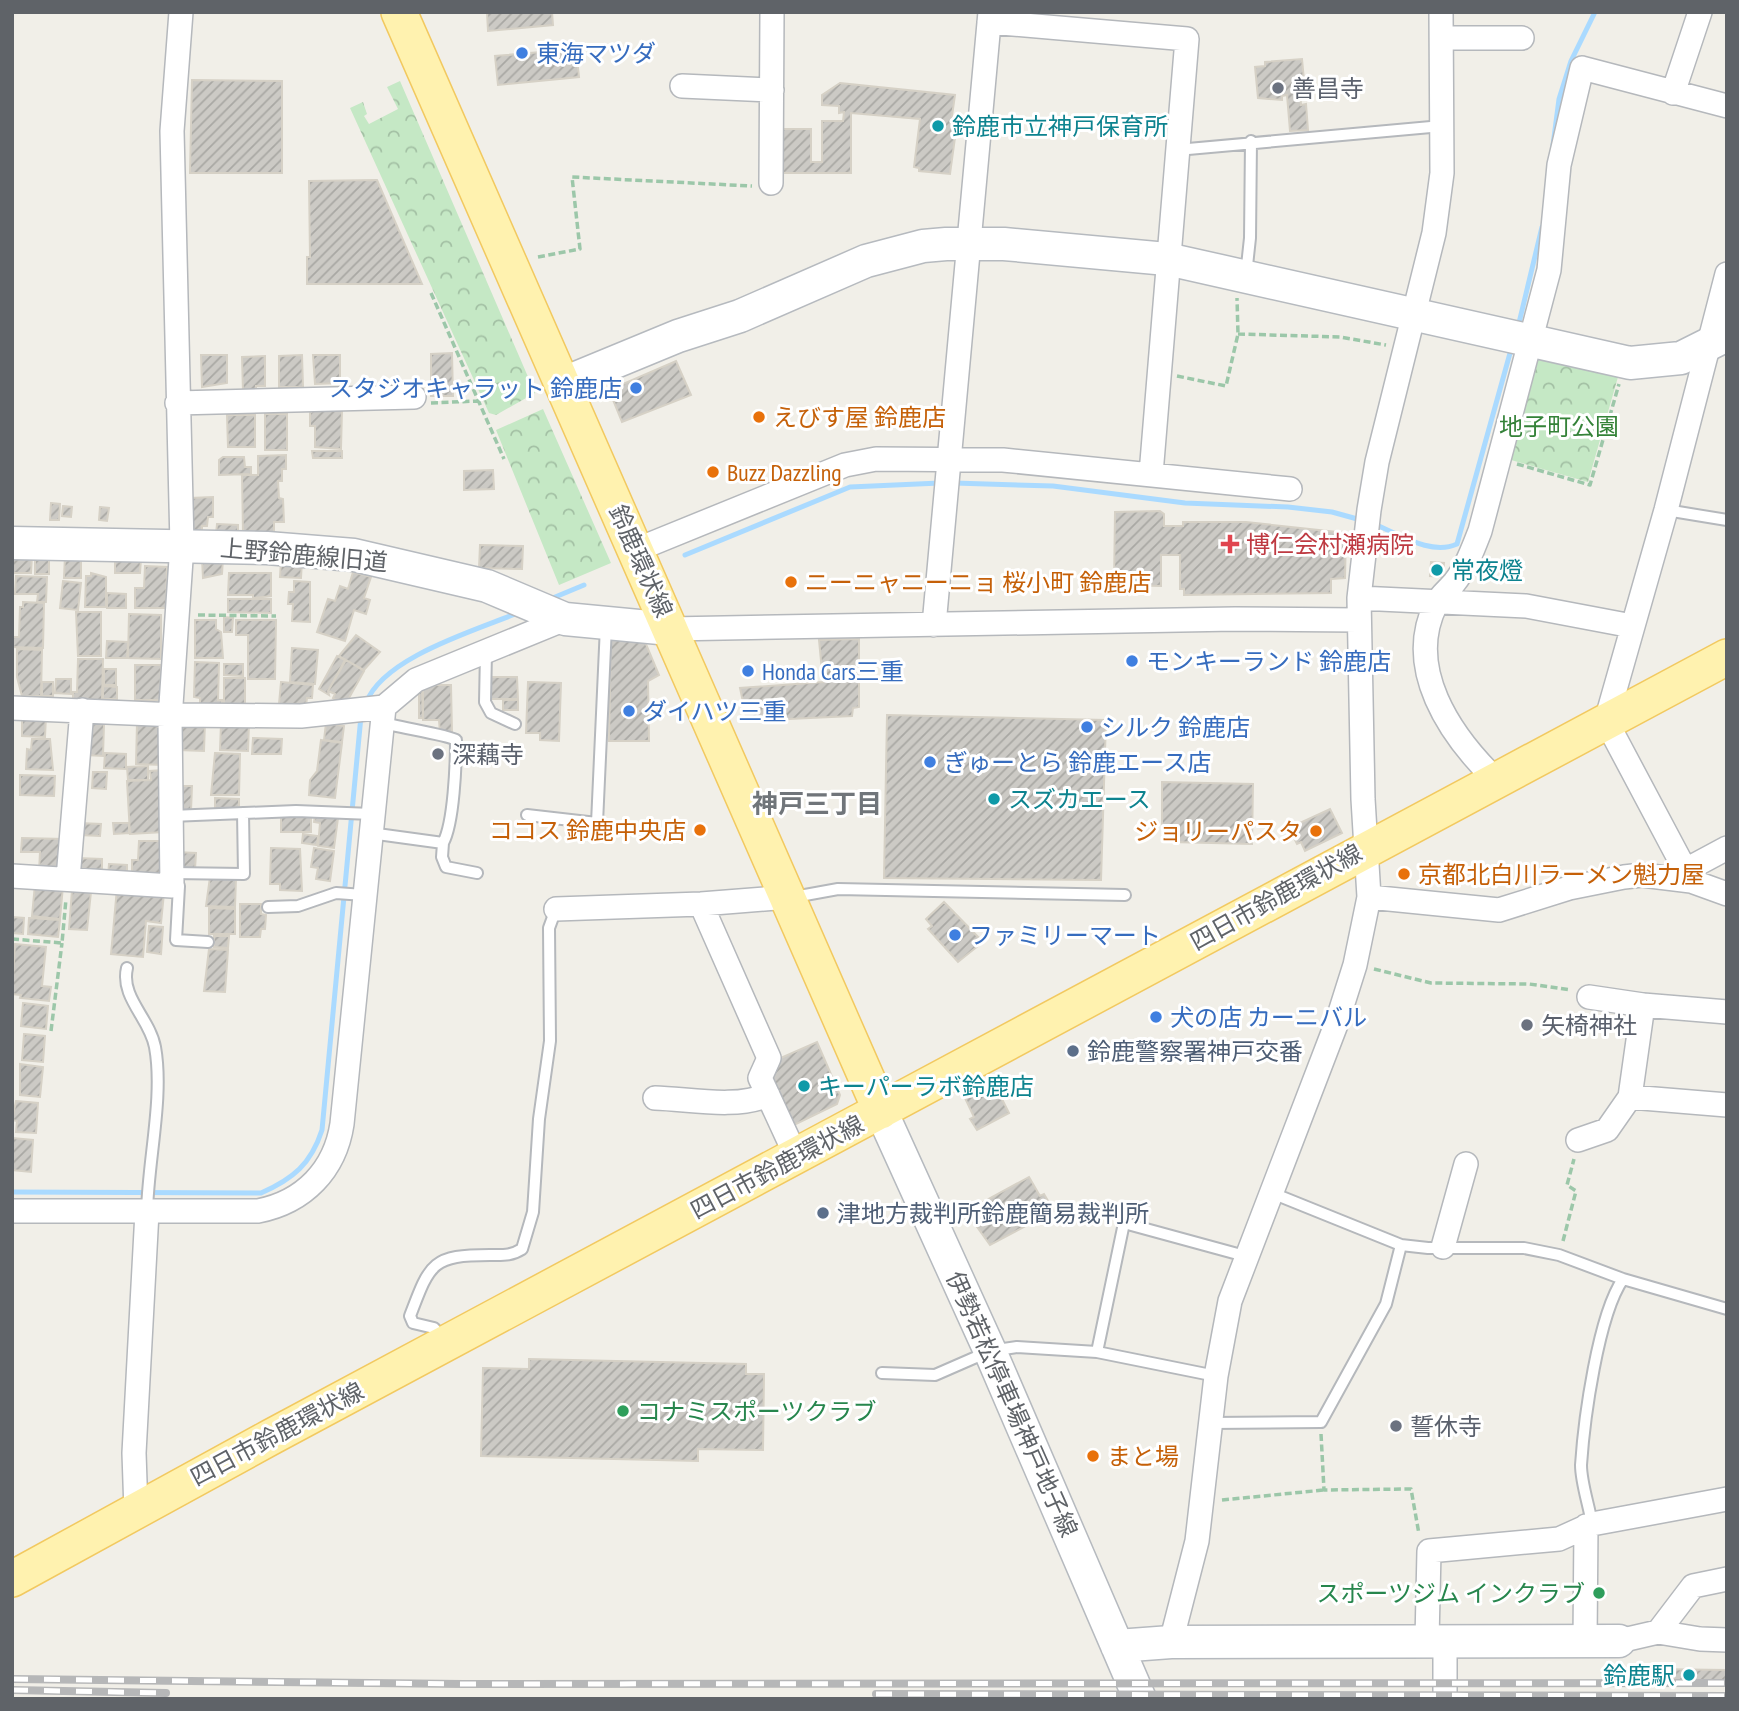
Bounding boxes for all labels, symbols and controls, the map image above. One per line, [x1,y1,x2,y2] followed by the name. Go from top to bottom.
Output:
[536,38,656,69] place label: 東海マツダ
[514,45,530,61] marker: 東海マツダ
[1292,73,1364,104] place label: 善昌寺
[1270,80,1286,96] marker: 善昌寺
[952,111,1168,142] place label: 鈴鹿市立神戸保育所
[930,118,946,134] marker: 鈴鹿市立神戸保育所
[329,373,622,404] place label: スタジオキャラット 鈴鹿店
[628,380,644,396] marker: スタジオキャラット 鈴鹿店
[773,402,946,433] place label: えびす屋 鈴鹿店
[751,409,767,425] marker: えびす屋 鈴鹿店
[1499,411,1619,442] park label: 地子町公園
[727,457,842,488] place label: Buzz Dazzling
[705,464,721,480] marker: Buzz Dazzling
[602,500,680,622] street label: 鈴鹿環状線
[1246,529,1414,560] place label: 博仁会村瀬病院
[219,532,389,578] street label: 上野鈴鹿線旧道
[1220,534,1240,554] marker: 博仁会村瀬病院
[1451,555,1523,586] place label: 常夜燈
[1429,562,1445,578] marker: 常夜燈
[805,567,1151,598] place label: ニーニャニーニョ 桜小町 鈴鹿店
[783,574,799,590] marker: ニーニャニーニョ 桜小町 鈴鹿店
[1146,646,1391,677] place label: モンキーランド 鈴鹿店
[1124,653,1140,669] marker: モンキーランド 鈴鹿店
[762,656,904,687] place label: Honda Cars三重
[740,663,756,679] marker: Honda Cars三重
[643,696,787,727] place label: ダイハツ三重
[621,703,637,719] marker: ダイハツ三重
[1101,712,1250,743] place label: シルク 鈴鹿店
[1079,719,1095,735] marker: シルク 鈴鹿店
[452,739,524,770] place label: 深藕寺
[430,746,446,762] marker: 深藕寺
[944,747,1211,778] place label: ぎゅーとら 鈴鹿エース店
[922,754,938,770] marker: ぎゅーとら 鈴鹿エース店
[1008,784,1151,815] place label: スズカエース
[752,787,882,820] district label: 神戸三丁目
[986,791,1002,807] marker: スズカエース
[489,815,686,846] place label: ココス 鈴鹿中央店
[1134,816,1302,847] place label: ジョリーパスタ
[692,822,708,838] marker: ココス 鈴鹿中央店
[1308,823,1324,839] marker: ジョリーパスタ
[1185,837,1367,957] street label: 四日市鈴鹿環状線
[1418,859,1705,890] place label: 京都北白川ラーメン魁力屋
[1396,866,1412,882] marker: 京都北白川ラーメン魁力屋
[969,920,1161,951] place label: ファミリーマート
[947,927,963,943] marker: ファミリーマート
[1170,1002,1367,1033] place label: 犬の店 カーニバル
[1148,1009,1164,1025] marker: 犬の店 カーニバル
[1541,1010,1637,1041] place label: 矢椅神社
[1519,1017,1535,1033] marker: 矢椅神社
[1087,1036,1303,1067] place label: 鈴鹿警察署神戸交番
[1065,1043,1081,1059] marker: 鈴鹿警察署神戸交番
[818,1071,1034,1102] place label: キーパーラボ鈴鹿店
[796,1078,812,1094] marker: キーパーラボ鈴鹿店
[685,1108,869,1226] street label: 四日市鈴鹿環状線
[837,1198,1149,1229] place label: 津地方裁判所鈴鹿簡易裁判所
[815,1205,831,1221] marker: 津地方裁判所鈴鹿簡易裁判所
[939,1266,1085,1542] street label: 伊勢若松停車場神戸地子線
[185,1375,369,1493] street label: 四日市鈴鹿環状線
[637,1396,877,1427] place label: コナミスポーツクラブ
[615,1403,631,1419] marker: コナミスポーツクラブ
[1410,1411,1482,1442] place label: 誓休寺
[1388,1418,1404,1434] marker: 誓休寺
[1107,1441,1179,1472] place label: まと場
[1085,1448,1101,1464] marker: まと場
[1316,1578,1585,1609] place label: スポーツジム インクラブ
[1591,1585,1607,1601] marker: スポーツジム インクラブ
[1603,1660,1675,1691] place label: 鈴鹿駅
[1681,1667,1697,1683] marker: 鈴鹿駅

